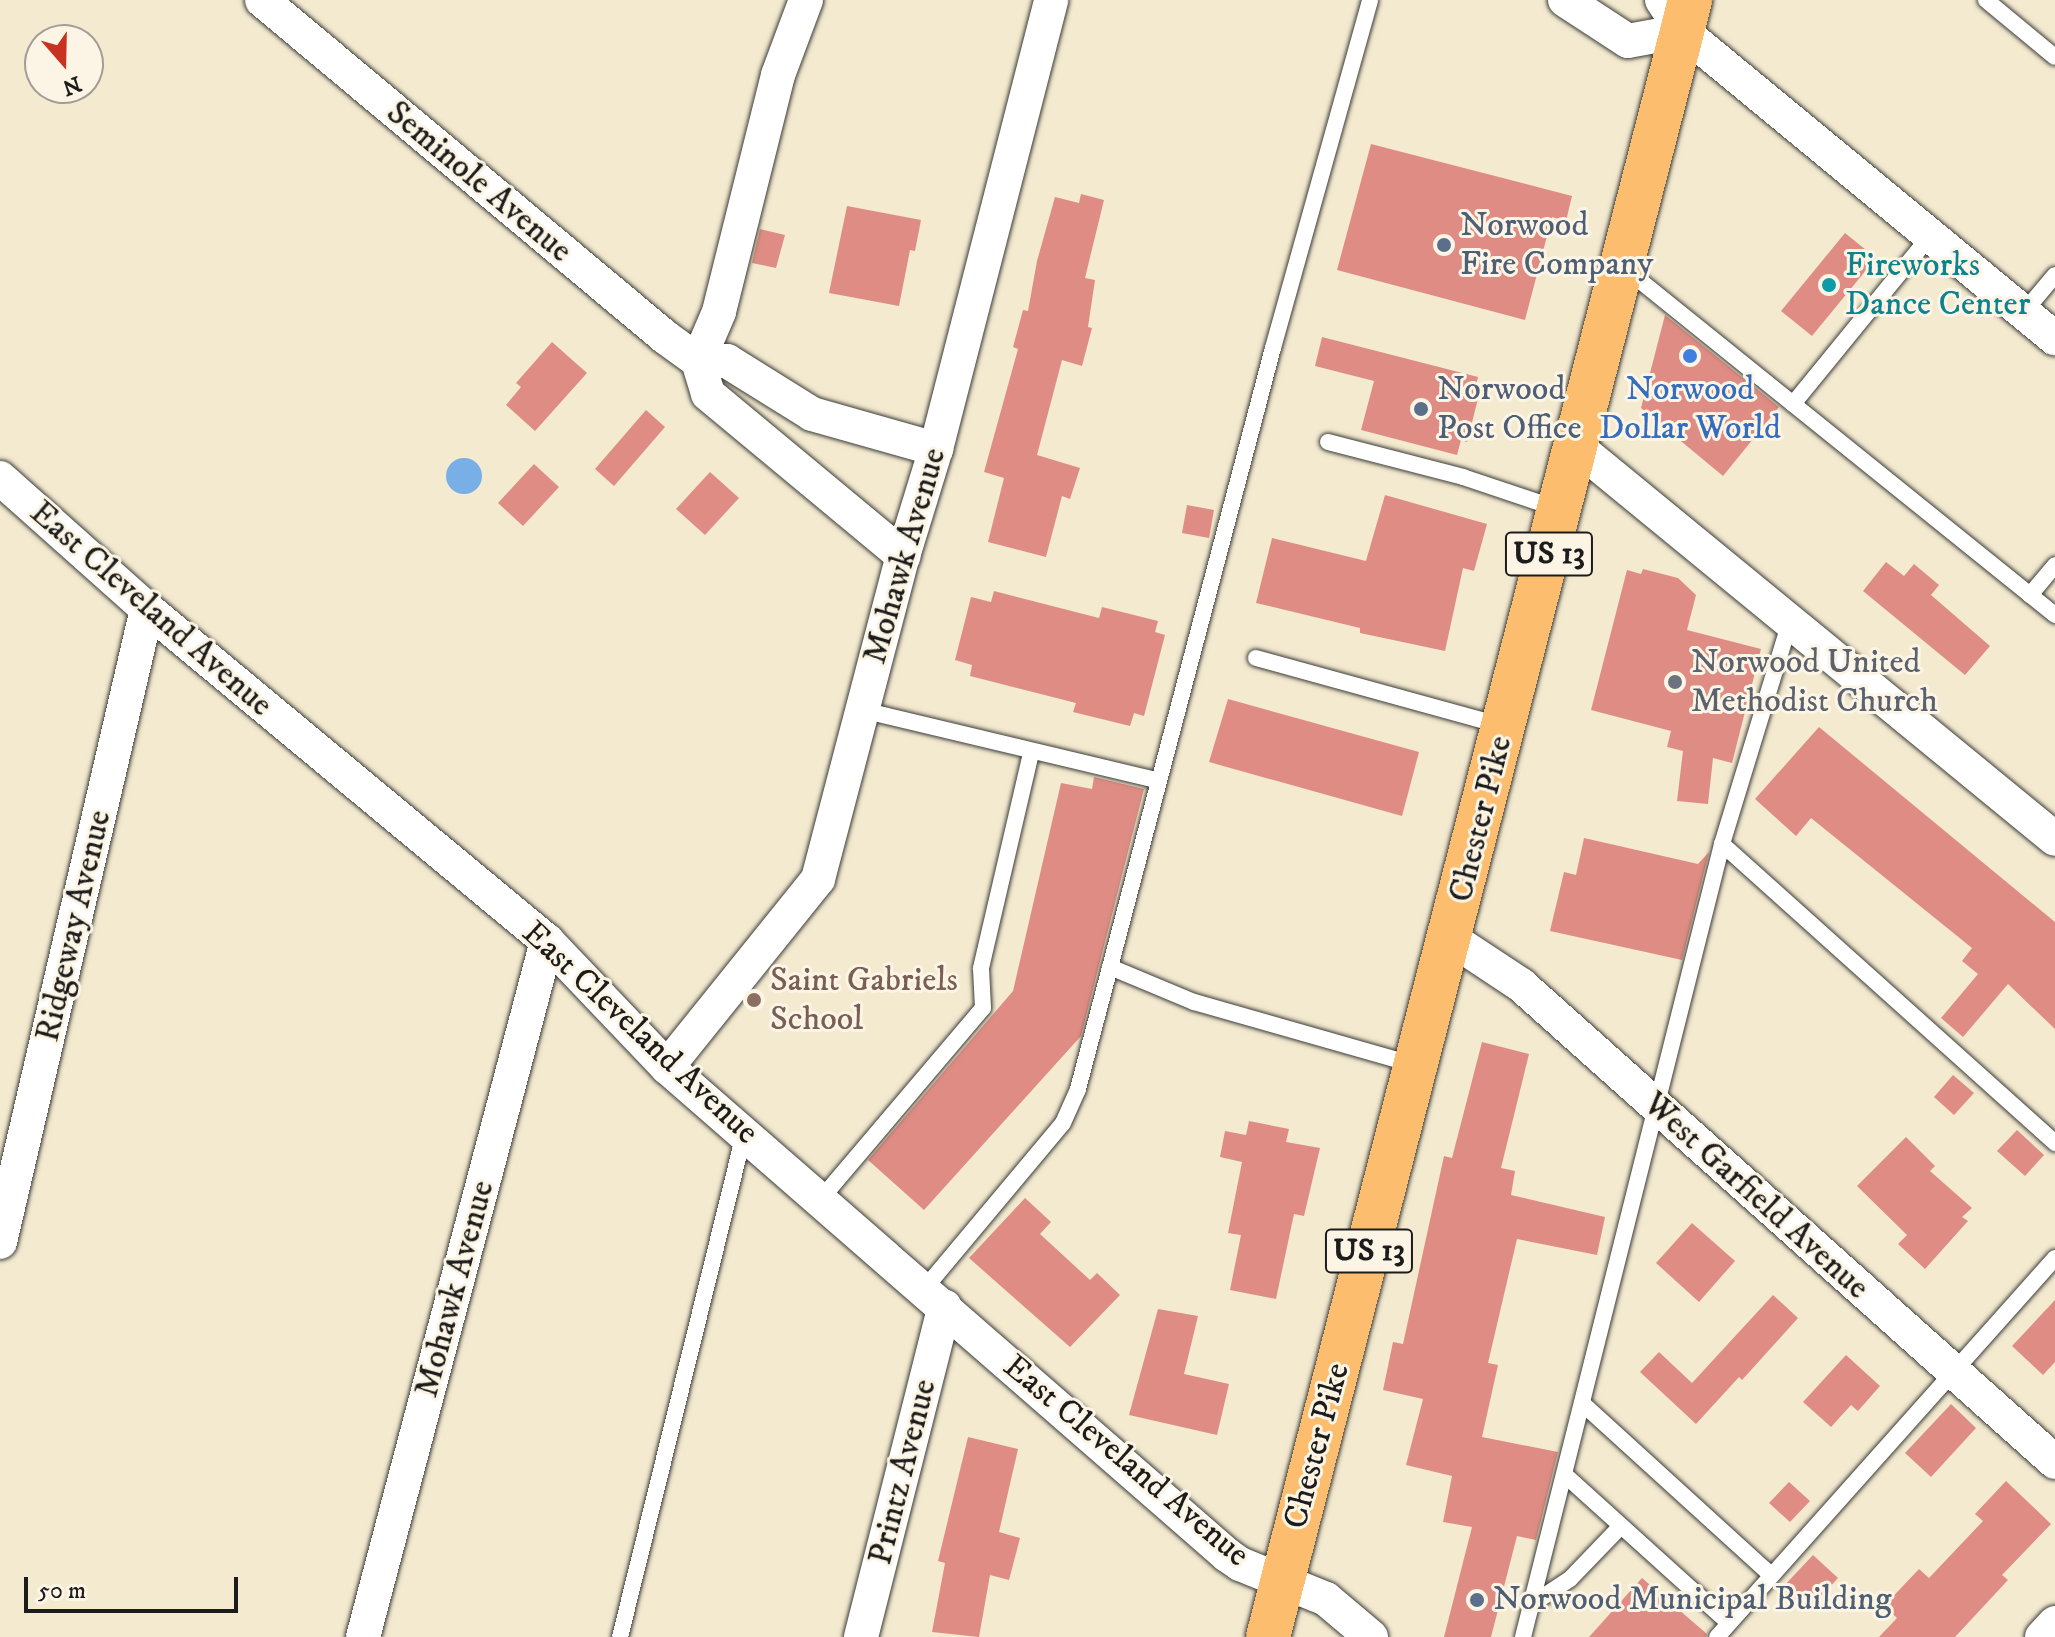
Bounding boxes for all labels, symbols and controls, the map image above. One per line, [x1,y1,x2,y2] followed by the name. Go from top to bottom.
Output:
[24,24,104,104] north arrow
[59,69,85,101] text: N
[378,93,580,271] street label: Seminole Avenue
[1460,205,1653,284] place label: Norwood Fire Company
[1435,236,1453,254] marker: Norwood Fire Company
[1845,245,2030,324] place label: Fireworks Dance Center
[1820,276,1838,294] marker: Fireworks Dance Center
[1681,347,1699,365] marker: Norwood Dollar World
[1437,369,1581,448] place label: Norwood Post Office
[1599,369,1781,448] place label: Norwood Dollar World
[1412,400,1430,418] marker: Norwood Post Office
[855,443,955,669] street label: Mohawk Avenue
[21,492,281,726] street label: East Cleveland Avenue
[1503,526,1595,582] road number: US 13
[1691,642,1938,722] place label: Norwood United Methodist Church
[1666,673,1684,691] marker: Norwood United Methodist Church
[1441,732,1521,906] street label: Chester Pike
[28,806,120,1046] street label: Ridgeway Avenue
[513,913,767,1153] street label: East Cleveland Avenue
[770,960,958,1040] place label: Saint Gabriels School
[745,991,763,1009] marker: Saint Gabriels School
[1635,1084,1877,1308] street label: West Garfield Avenue
[407,1176,503,1402] street label: Mohawk Avenue
[1323,1223,1415,1279] road number: US 13
[995,1346,1257,1576] street label: East Cleveland Avenue
[1275,1359,1359,1533] street label: Chester Pike
[860,1375,946,1569] street label: Printz Avenue
[28,1561,242,1611] scale bar
[38,1576,86,1606] text: 50 m
[1493,1580,1892,1620] place label: Norwood Municipal Building
[1468,1591,1486,1609] marker: Norwood Municipal Building

